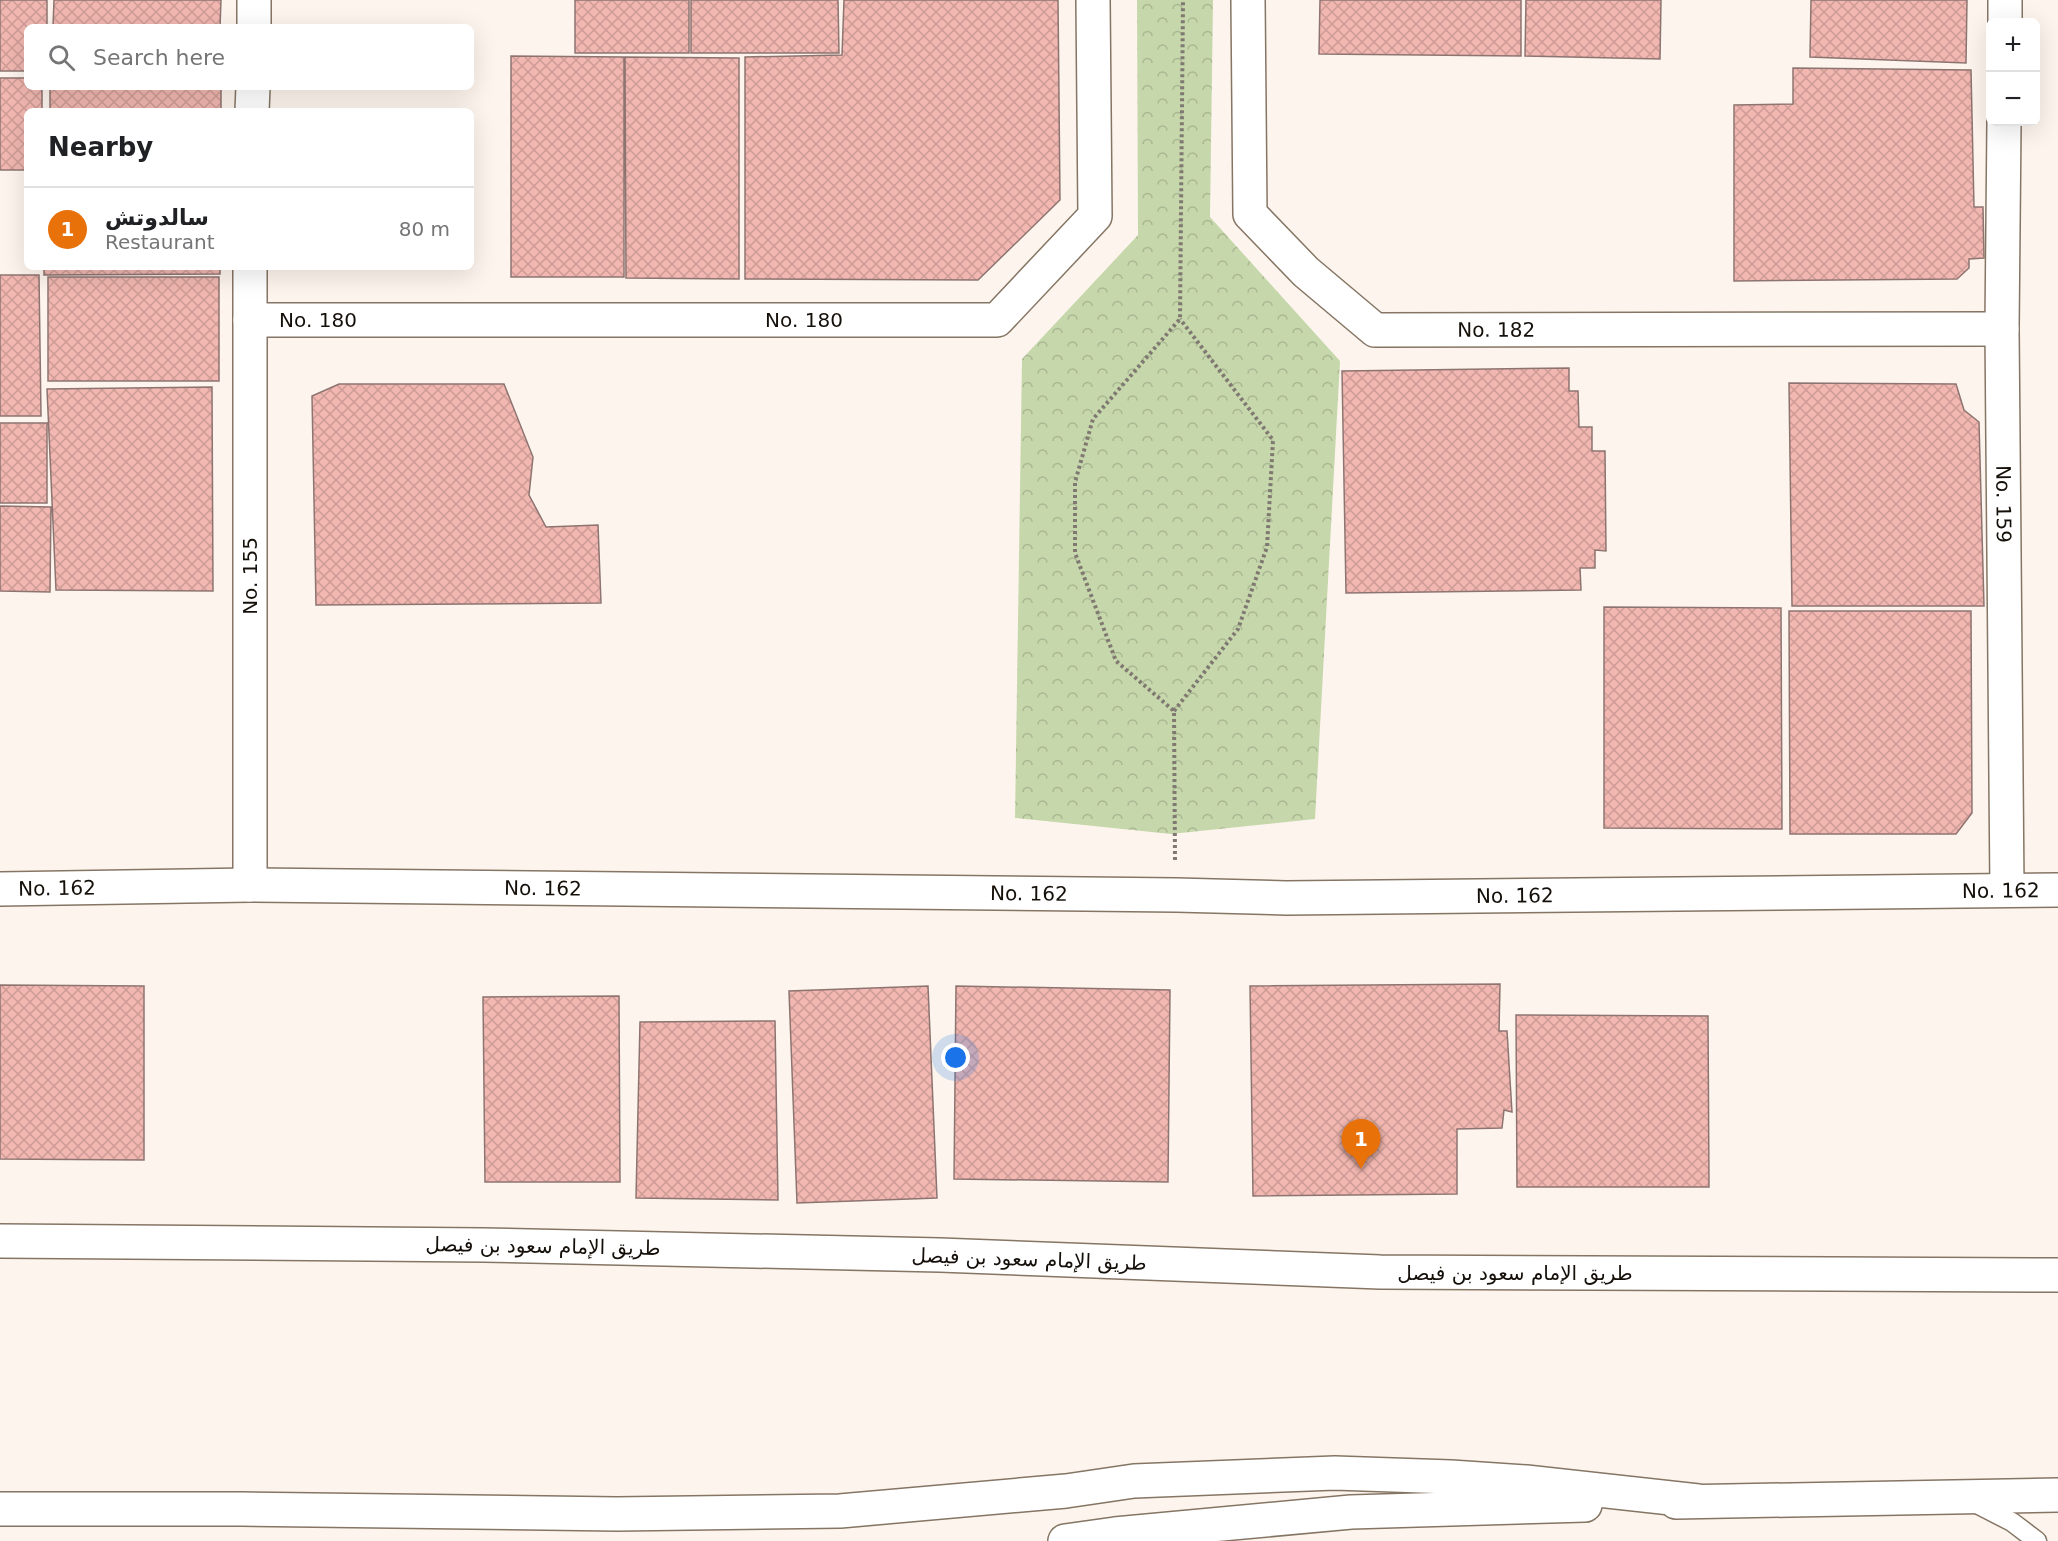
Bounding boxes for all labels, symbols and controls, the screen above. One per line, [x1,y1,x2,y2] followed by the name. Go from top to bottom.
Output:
[1986,18,2040,126] map controls
[1986,18,2040,72] button: +
[24,24,474,90] search box
[45,41,78,74] icon: search
[93,45,225,70] text: Search here
[1986,72,2040,126] button: −
[48,132,153,162] text: Nearby
[105,205,209,230] text: سالدوتش
[61,217,74,241] text: 1
[399,217,450,241] text: 80 m
[105,230,215,254] text: Restaurant
[279,308,357,332] street label: No. 180
[765,308,843,332] street label: No. 180
[1457,318,1535,342] street label: No. 182
[1991,465,2016,543] street label: No. 159
[238,537,262,615] street label: No. 155
[18,875,96,901] street label: No. 162
[504,876,582,901] street label: No. 162
[1962,878,2040,903] street label: No. 162
[990,881,1068,906] street label: No. 162
[1476,883,1554,908] street label: No. 162
[941,1043,970,1072] your location
[1342,1120,1380,1169] pin: 1
[425,1232,661,1260] street label: طريق الإمام سعود بن فيصل
[911,1243,1147,1275] street label: طريق الإمام سعود بن فيصل
[1397,1261,1633,1285] street label: طريق الإمام سعود بن فيصل

